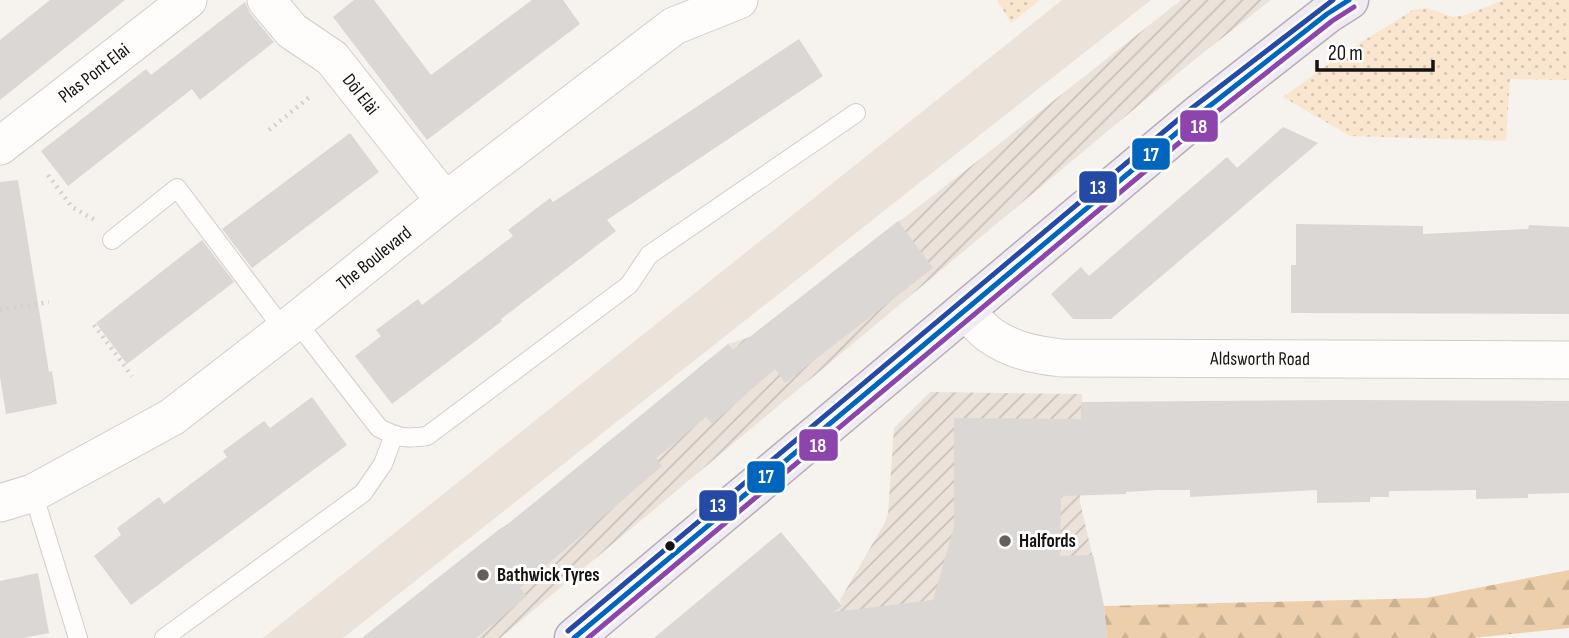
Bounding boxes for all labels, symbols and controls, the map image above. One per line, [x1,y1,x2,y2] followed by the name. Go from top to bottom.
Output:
[1317,28,1432,72] scale bar
[54,38,134,108] street label: Plas Pont Elai
[1328,41,1363,66] text: 20 m
[337,69,384,120] street label: Dôl Elài
[1179,109,1219,143] line badge: 18
[1191,116,1207,139] text: 18
[1131,137,1171,171] line badge: 17
[1143,144,1160,167] text: 17
[1078,170,1118,204] line badge: 13
[1090,177,1106,200] text: 13
[332,221,416,295] street label: The Boulevard
[1209,347,1310,370] street label: Aldsworth Road
[798,428,839,462] line badge: 18
[810,435,826,458] text: 18
[746,460,786,494] line badge: 17
[758,466,775,489] text: 17
[698,489,738,522] line badge: 13
[710,495,726,518] text: 13
[1019,530,1076,553] place label: Halfords
[997,533,1013,549] marker: Halfords
[663,539,677,553] unlabelled marker
[497,564,600,587] place label: Bathwick Tyres
[475,567,491,583] marker: Bathwick Tyres

